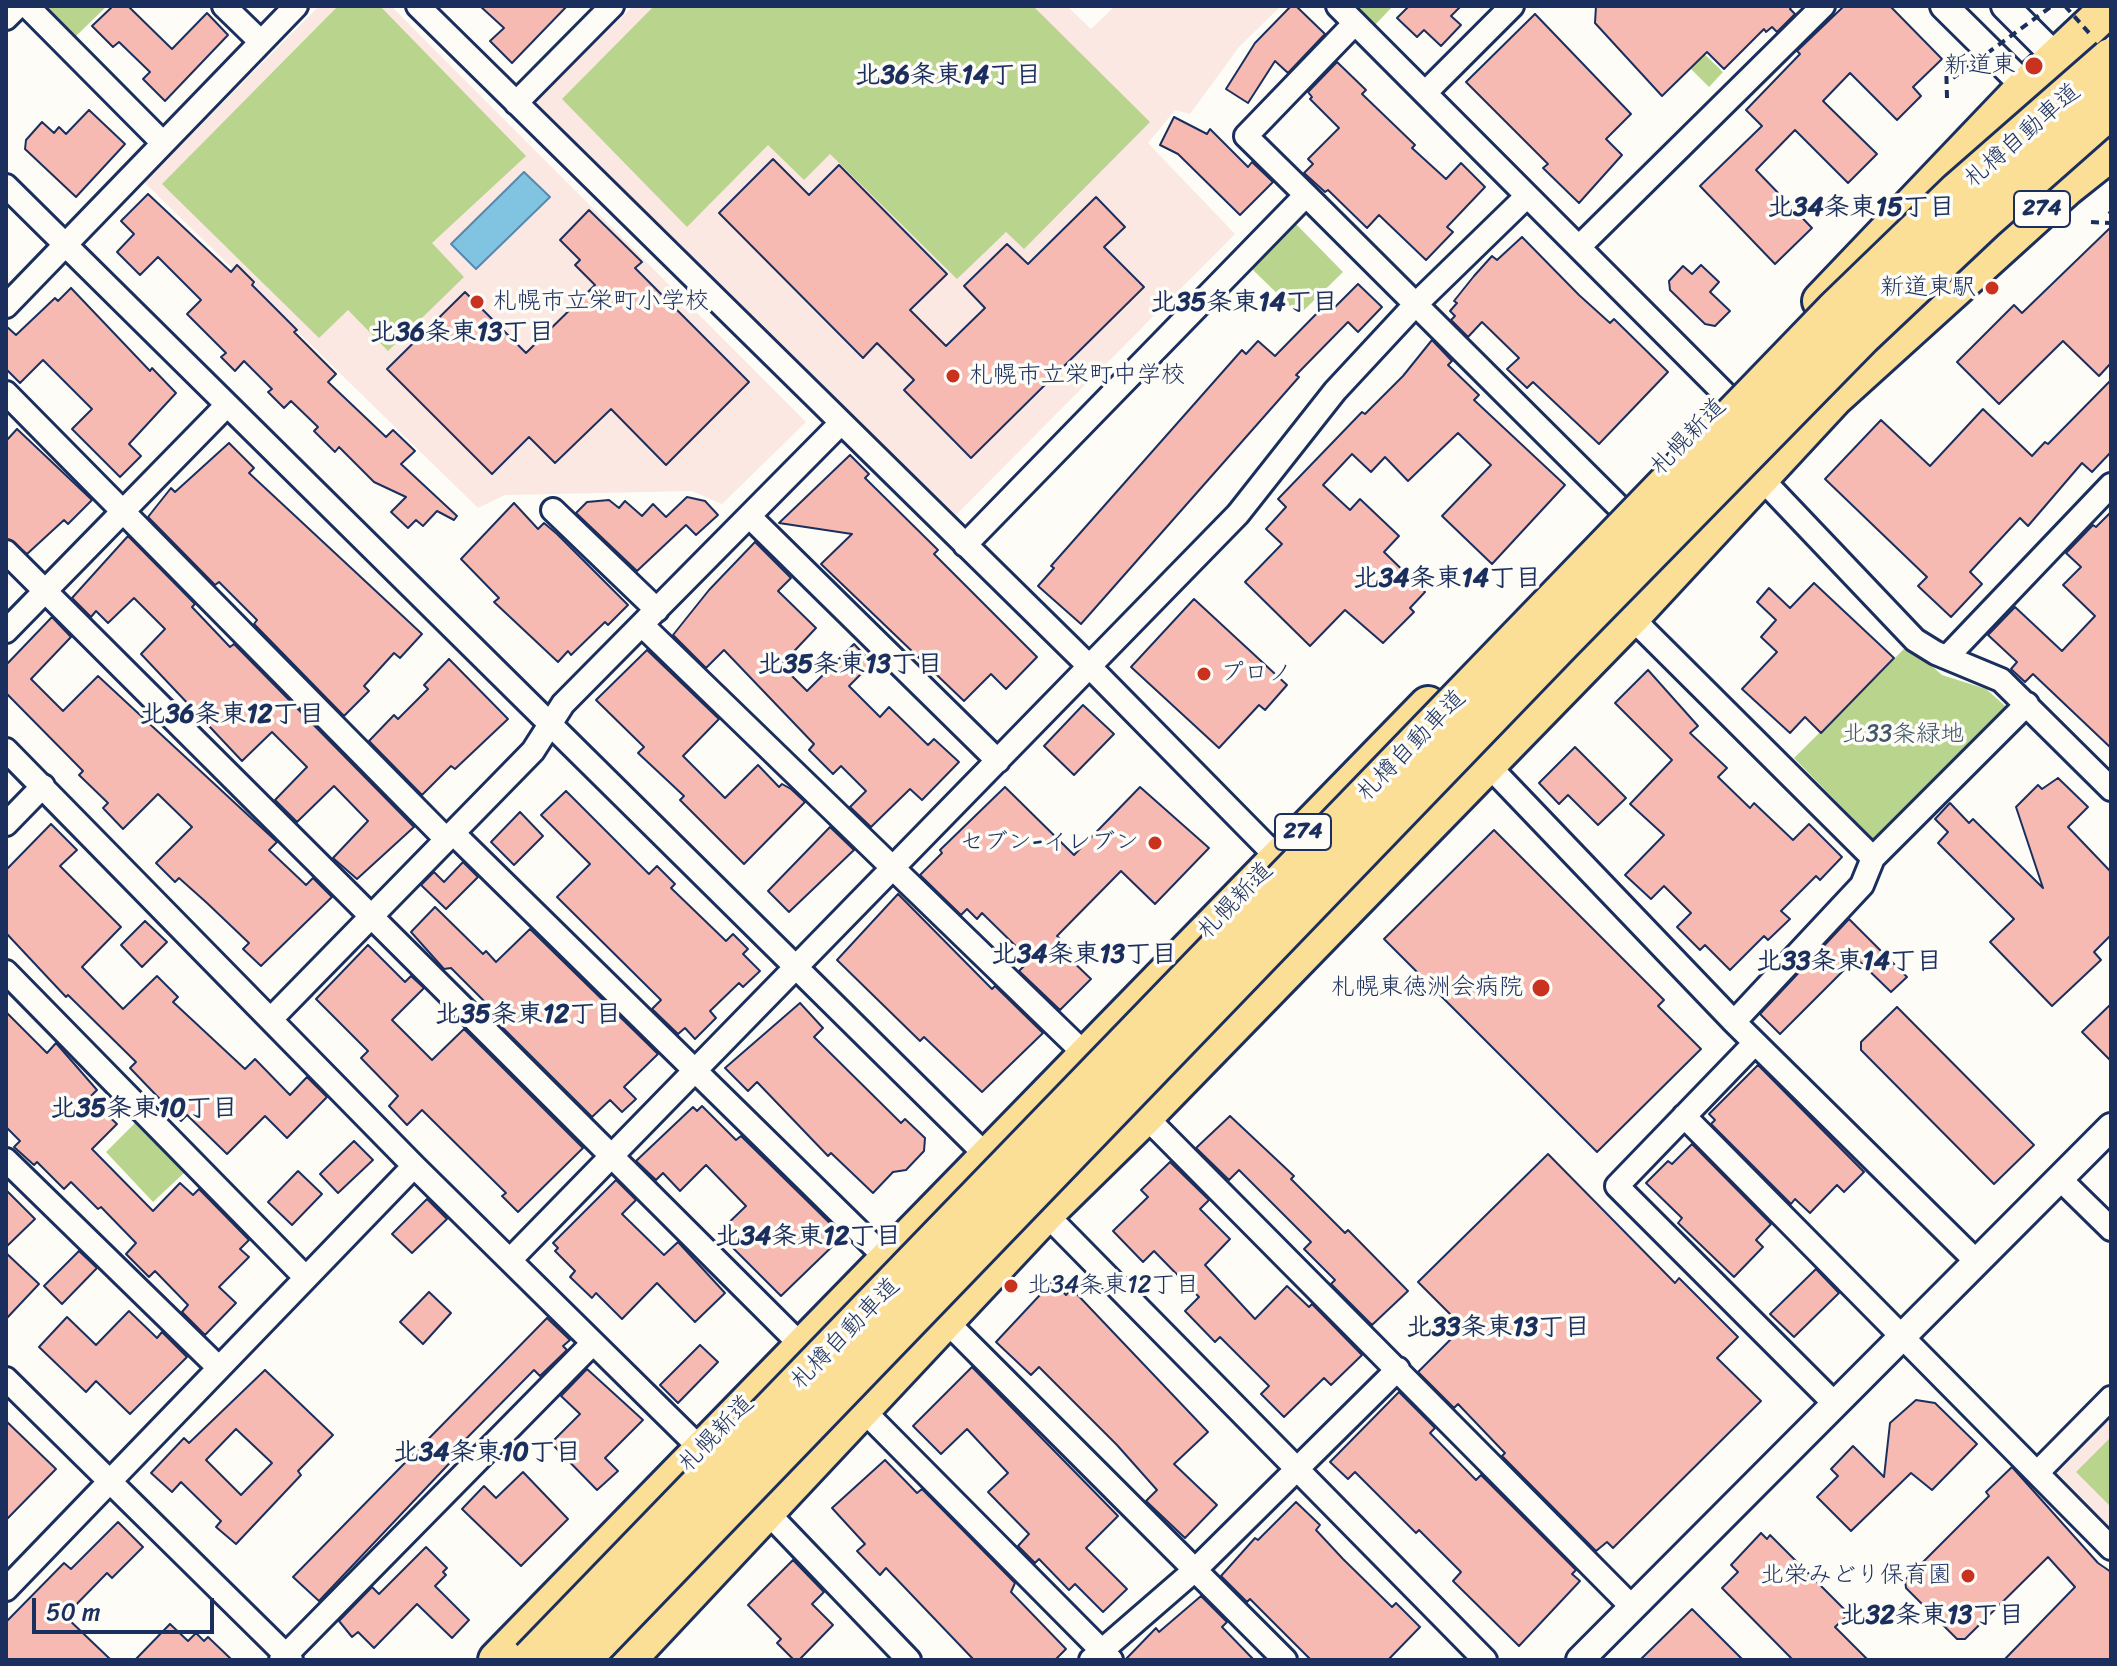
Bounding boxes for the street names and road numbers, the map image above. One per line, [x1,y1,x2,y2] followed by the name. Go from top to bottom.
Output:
[1959,78,2087,194] street label: 札樽自動車道
[2014,191,2070,227] road number: 274
[1645,392,1733,482] street label: 札幌新道
[1352,684,1472,808] street label: 札樽自動車道
[1275,814,1331,850] road number: 274
[1192,856,1280,946] street label: 札幌新道
[786,1272,906,1396] street label: 札樽自動車道
[673,1389,761,1479] street label: 札幌新道

